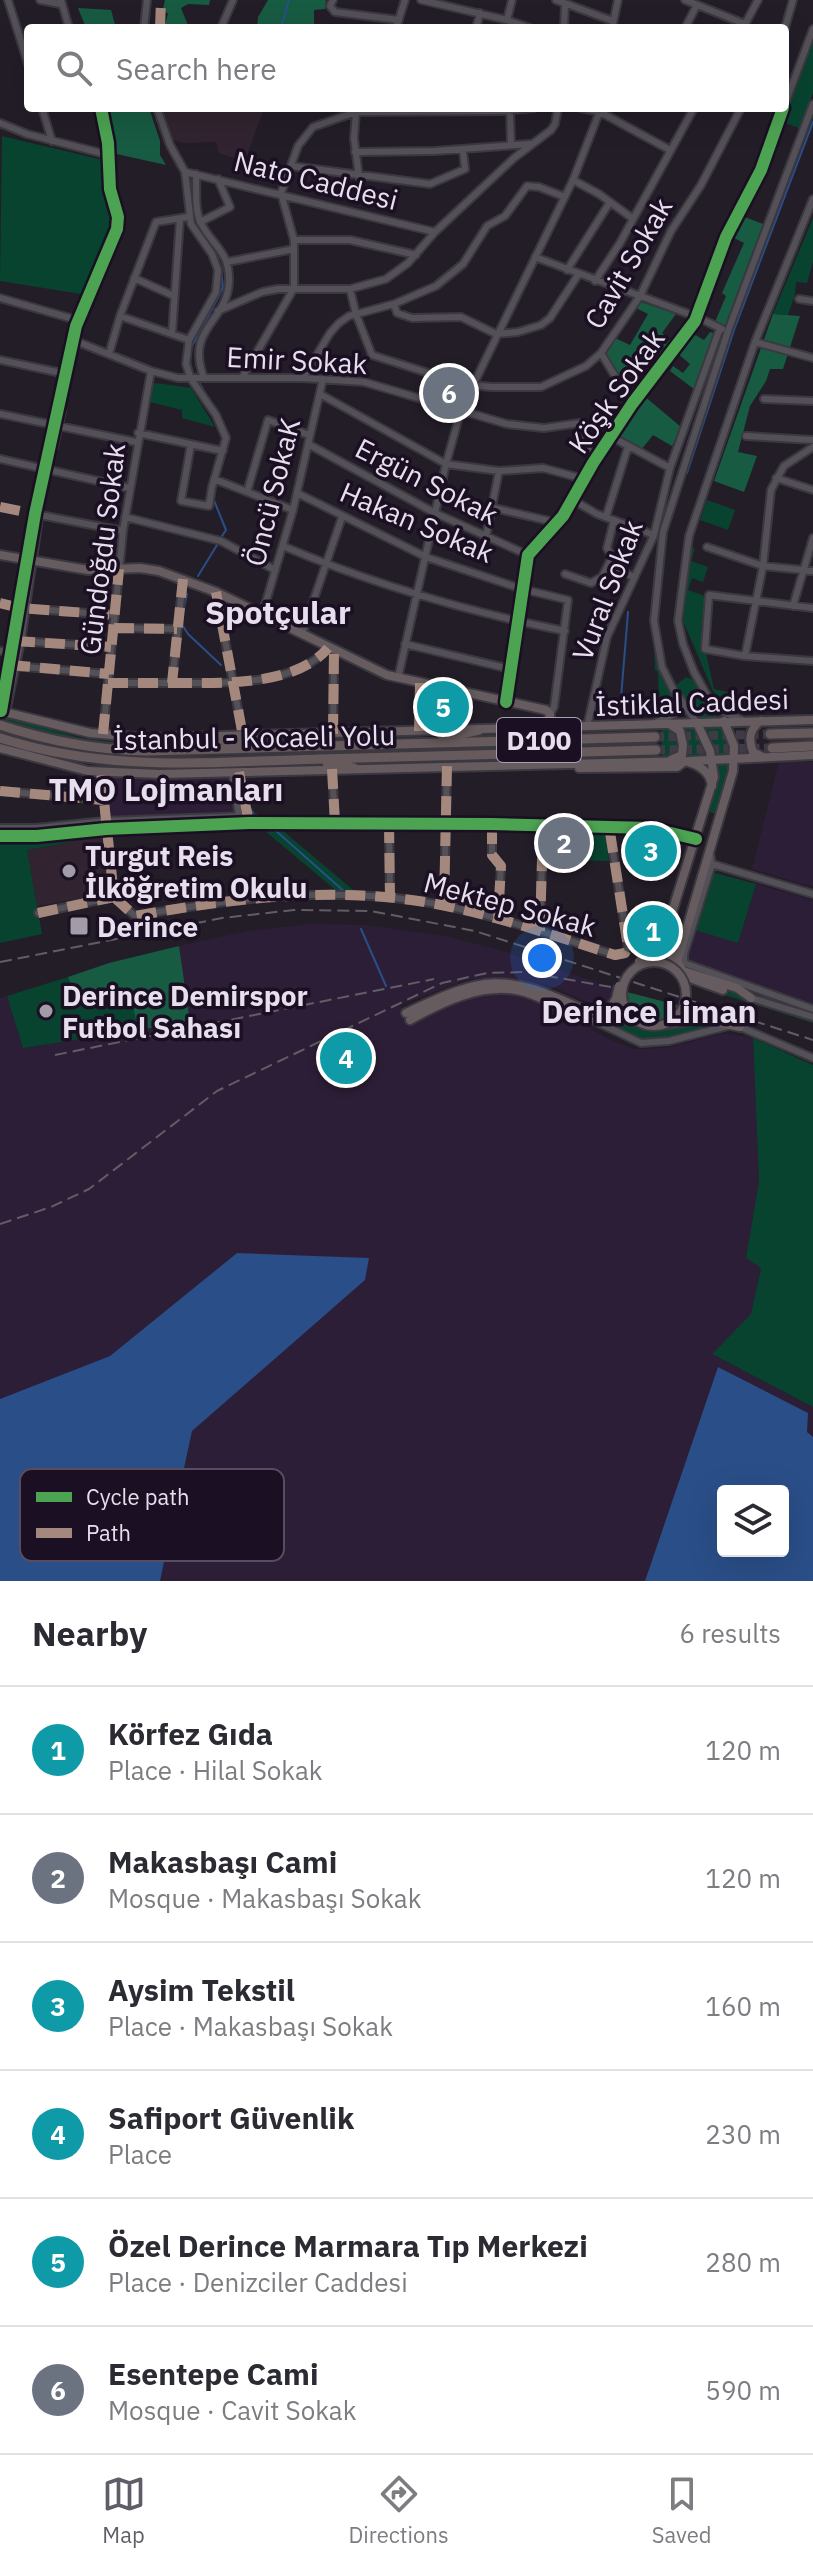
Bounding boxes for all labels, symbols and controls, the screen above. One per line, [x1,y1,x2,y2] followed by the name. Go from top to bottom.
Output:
[24,24,789,112] search box
[52,46,96,90] icon: search
[116,49,277,88] text: Search here
[230,142,402,218] street label: Nato Caddesi
[576,190,681,335] street label: Cavit Sokak
[560,321,673,461] street label: Köşk Sokak
[226,338,369,382] street label: Emir Sokak
[423,363,475,423] pin: 6
[236,414,308,570] street label: Öncü SokaK
[349,429,505,533] street label: Ergün Sokak
[71,441,133,657] street label: Gündoğdu Sokak
[335,473,500,571] street label: Hakan Sokak
[563,514,651,666] street label: Vural Sokak
[205,591,351,633] district label: Spotçular
[417,677,469,737] pin: 5
[594,680,790,724] street label: İstiklal Caddesi
[113,716,395,758] street label: İstanbul - Kocaeli Yolu
[497,718,581,762] road number: D100
[48,768,284,810] district label: TMO Lojmanları
[538,813,590,873] pin: 2
[625,821,677,881] pin: 3
[85,837,308,906] place label: Turgut Reis İlköğretim Okulu
[60,862,78,880] marker: Turgut Reis İlköğretim Okulu
[420,863,600,945] street label: Mektep Sokak
[627,901,679,961] pin: 1
[97,908,198,945] place label: Derince
[68,915,90,937] marker: Derince
[522,938,562,978] your location
[62,977,308,1046] place label: Derince Demirspor Futbol Sahası
[541,990,757,1032] district label: Derince Liman
[37,1002,55,1020] marker: Derince Demirspor Futbol Sahası
[320,1028,372,1088] pin: 4
[20,1469,284,1561] legend
[86,1482,190,1511] text: Cycle path
[717,1485,789,1557] map controls
[717,1485,789,1557] button: layers
[86,1518,131,1547] text: Path
[32,1611,147,1655] text: Nearby
[679,1616,781,1650] text: 6 results
[108,1714,273,1753] text: Körfez Gıda
[50,1733,66,1767] text: 1
[705,1733,781,1767] text: 120 m
[108,1753,323,1787] text: Place · Hilal Sokak
[108,1842,337,1881] text: Makasbaşı Cami
[50,1861,66,1895] text: 2
[705,1861,781,1895] text: 120 m
[108,1881,421,1915] text: Mosque · Makasbaşı Sokak
[108,1970,295,2009] text: Aysim Tekstil
[50,1989,66,2023] text: 3
[705,1989,781,2023] text: 160 m
[108,2009,393,2043] text: Place · Makasbaşı Sokak
[108,2098,354,2137] text: Safiport Güvenlik
[50,2117,66,2151] text: 4
[705,2117,781,2151] text: 230 m
[108,2137,172,2171] text: Place
[108,2226,588,2265] text: Özel Derince Marmara Tıp Merkezi
[50,2245,66,2279] text: 5
[705,2245,781,2279] text: 280 m
[108,2265,408,2299] text: Place · Denizciler Caddesi
[108,2354,318,2393] text: Esentepe Cami
[50,2373,66,2407] text: 6
[705,2373,781,2407] text: 590 m
[108,2393,356,2427] text: Mosque · Cavit Sokak
[102,2472,146,2549] tab: Map
[349,2472,449,2549] tab: Directions
[652,2472,711,2549] tab: Saved

